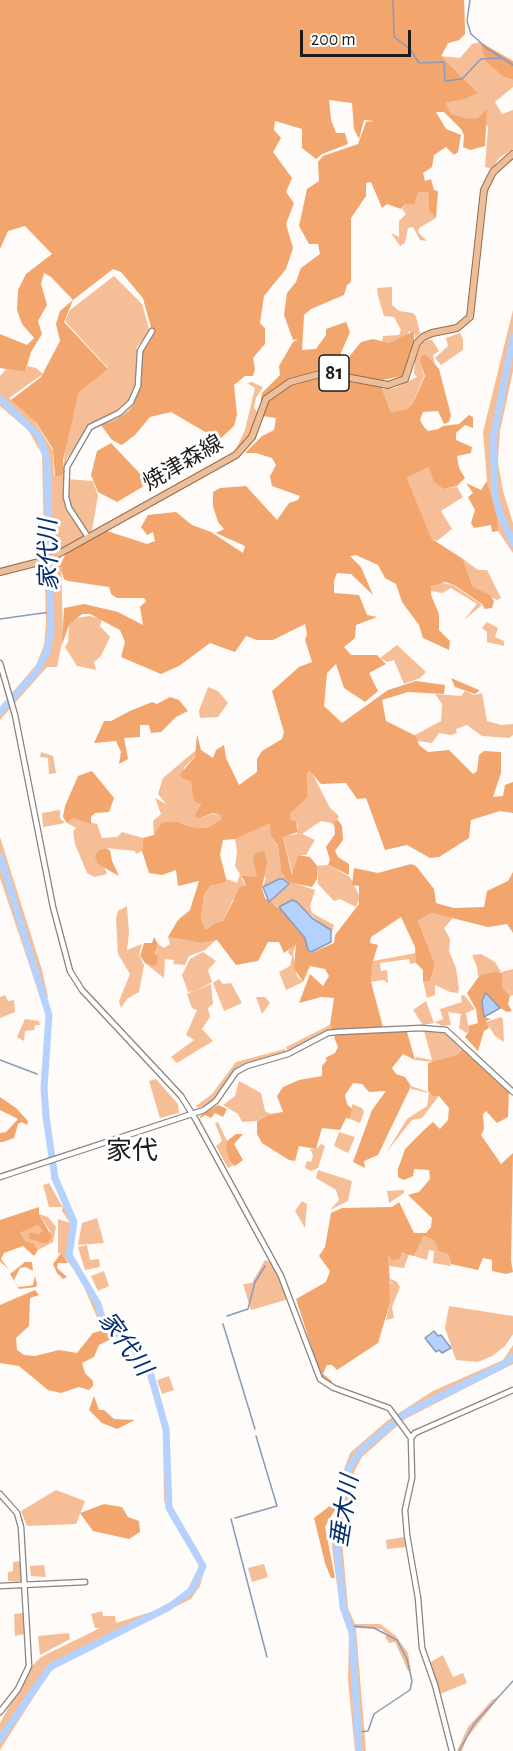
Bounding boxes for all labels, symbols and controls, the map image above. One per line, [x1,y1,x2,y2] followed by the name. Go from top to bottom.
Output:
[303,18,414,56] scale bar
[311,31,356,49] text: 200 m
[319,355,349,391] road number: 81
[138,430,228,496] street label: 焼津森線
[34,519,64,591] water label: 家代川
[106,1135,158,1167] district label: 家代
[92,1306,158,1382] water label: 家代川
[325,1473,365,1549] water label: 垂木川

